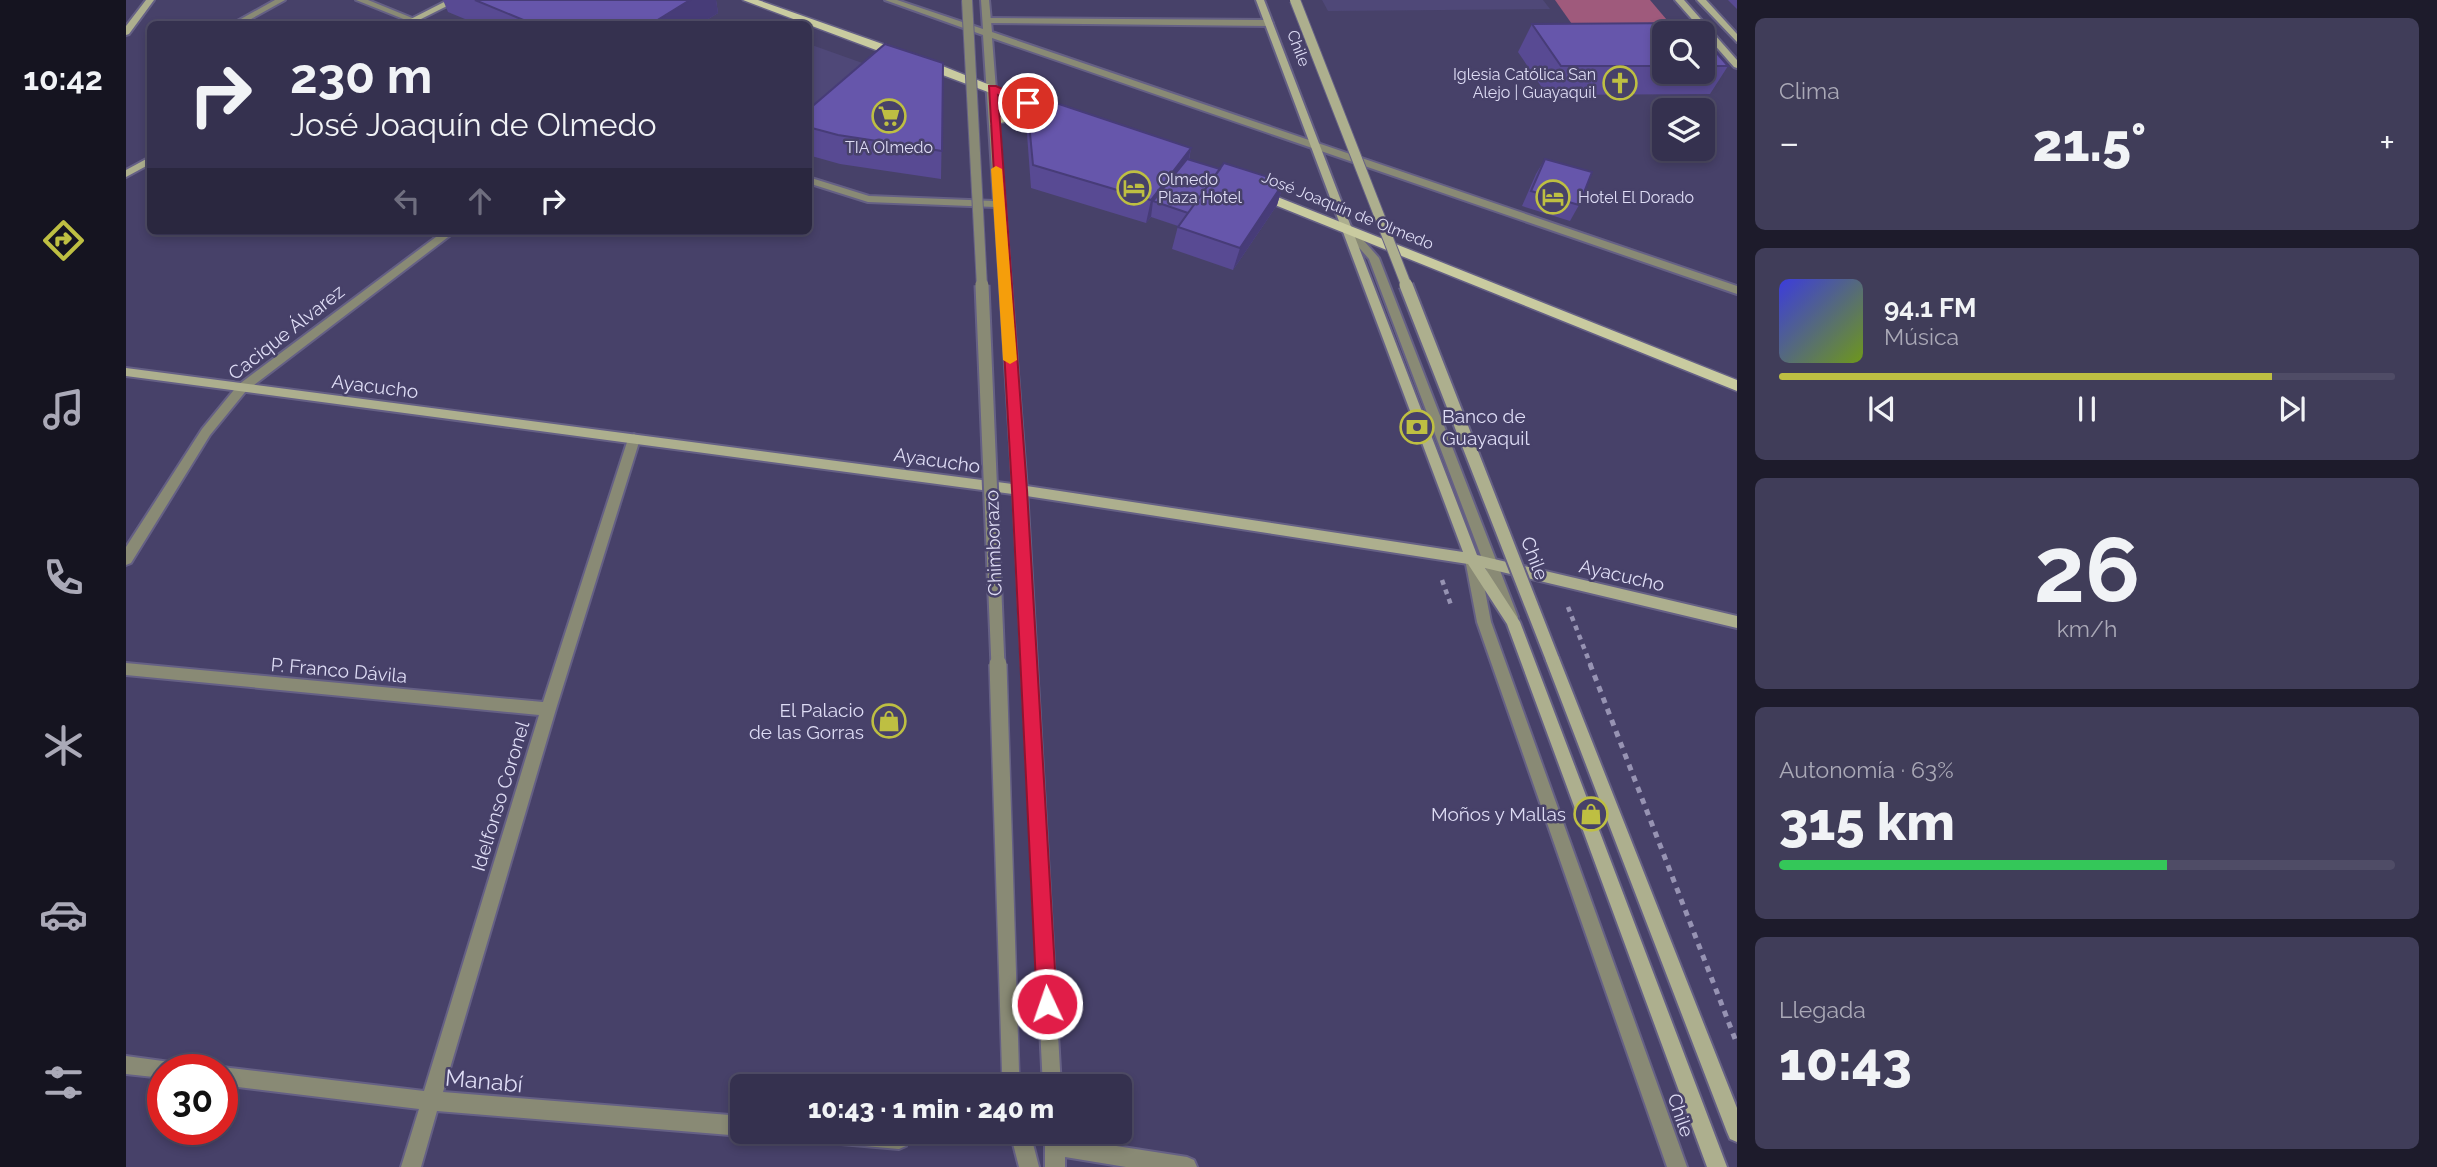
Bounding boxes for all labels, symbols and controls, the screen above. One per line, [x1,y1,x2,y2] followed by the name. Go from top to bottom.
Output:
[1652,21,1715,161] map controls
[1652,21,1715,84] button: search
[1283,27,1314,69] street label: Chile
[290,47,432,104] text: 230 m
[175,49,266,140] icon: right
[23,60,103,97] text: 10:42
[1601,64,1639,102] church icon: Iglesia Católica San Alejo | Guayaquil
[1453,65,1597,102] place label: Iglesia Católica San Alejo | Guayaquil
[998,73,1058,133] pin
[1779,77,1840,104] text: Clima
[1009,84,1047,122] icon: arrive
[870,97,908,135] supermarket icon: TIA Olmedo
[1652,98,1715,161] button: layers
[290,106,657,143] text: José Joaquín de Olmedo
[2032,112,2146,173] text: 21.5°
[1779,120,1799,165] text: −
[2379,120,2395,165] text: +
[845,138,933,157] place label: TIA Olmedo
[1259,167,1436,254] street label: José Joaquín de Olmedo
[1115,169,1153,207] hotel icon: Olmedo Plaza Hotel
[1158,170,1242,207] place label: Olmedo Plaza Hotel
[1534,178,1572,216] hotel icon: Hotel El Dorado
[388,182,426,220] icon: left
[461,182,499,220] icon: ahead
[534,182,572,220] icon: right
[1578,188,1694,207] place label: Hotel El Dorado
[39,216,88,265] icon: directions
[224,280,348,384] street label: Cacique Álvarez
[1884,293,1977,323] text: 94.1 FM
[1884,323,1959,350] text: Música
[330,370,420,402] street label: Ayacucho
[39,385,88,434] icon: music
[1863,390,1901,428] icon: previous
[2068,390,2106,428] icon: pause
[2273,390,2311,428] icon: next
[1442,405,1530,449] place label: Banco de Guayaquil
[1398,408,1436,446] bank icon: Banco de Guayaquil
[892,443,982,477] street label: Ayacucho
[980,490,1006,596] street label: Chimborazo
[2034,516,2140,623] text: 26
[1517,533,1553,583] street label: Chile
[39,553,88,602] icon: phone
[1577,554,1667,596] street label: Ayacucho
[2057,615,2117,642] text: km/h
[270,653,408,687] street label: P. Franco Dávila
[749,699,864,743] place label: El Palacio de las Gorras
[870,702,908,740] shop icon: El Palacio de las Gorras
[467,718,534,874] street label: Idelfonso Coronel
[39,721,88,770] icon: climate
[1779,756,1954,783] text: Autonomía · 63%
[1779,791,1955,852] text: 315 km
[1572,795,1610,833] shop icon: Moños y Mallas
[1431,803,1566,825] place label: Moños y Mallas
[39,890,88,939] icon: car
[1010,967,1084,1041] position arrow
[1779,996,1866,1023] text: Llegada
[1779,1031,1912,1092] text: 10:43
[147,1054,238,1145] speed limit sign: 30
[39,1058,88,1107] icon: filters
[444,1064,525,1097] street label: Manabí
[1663,1090,1699,1140] street label: Chile
[808,1094,1054,1124] text: 10:43 · 1 min · 240 m

